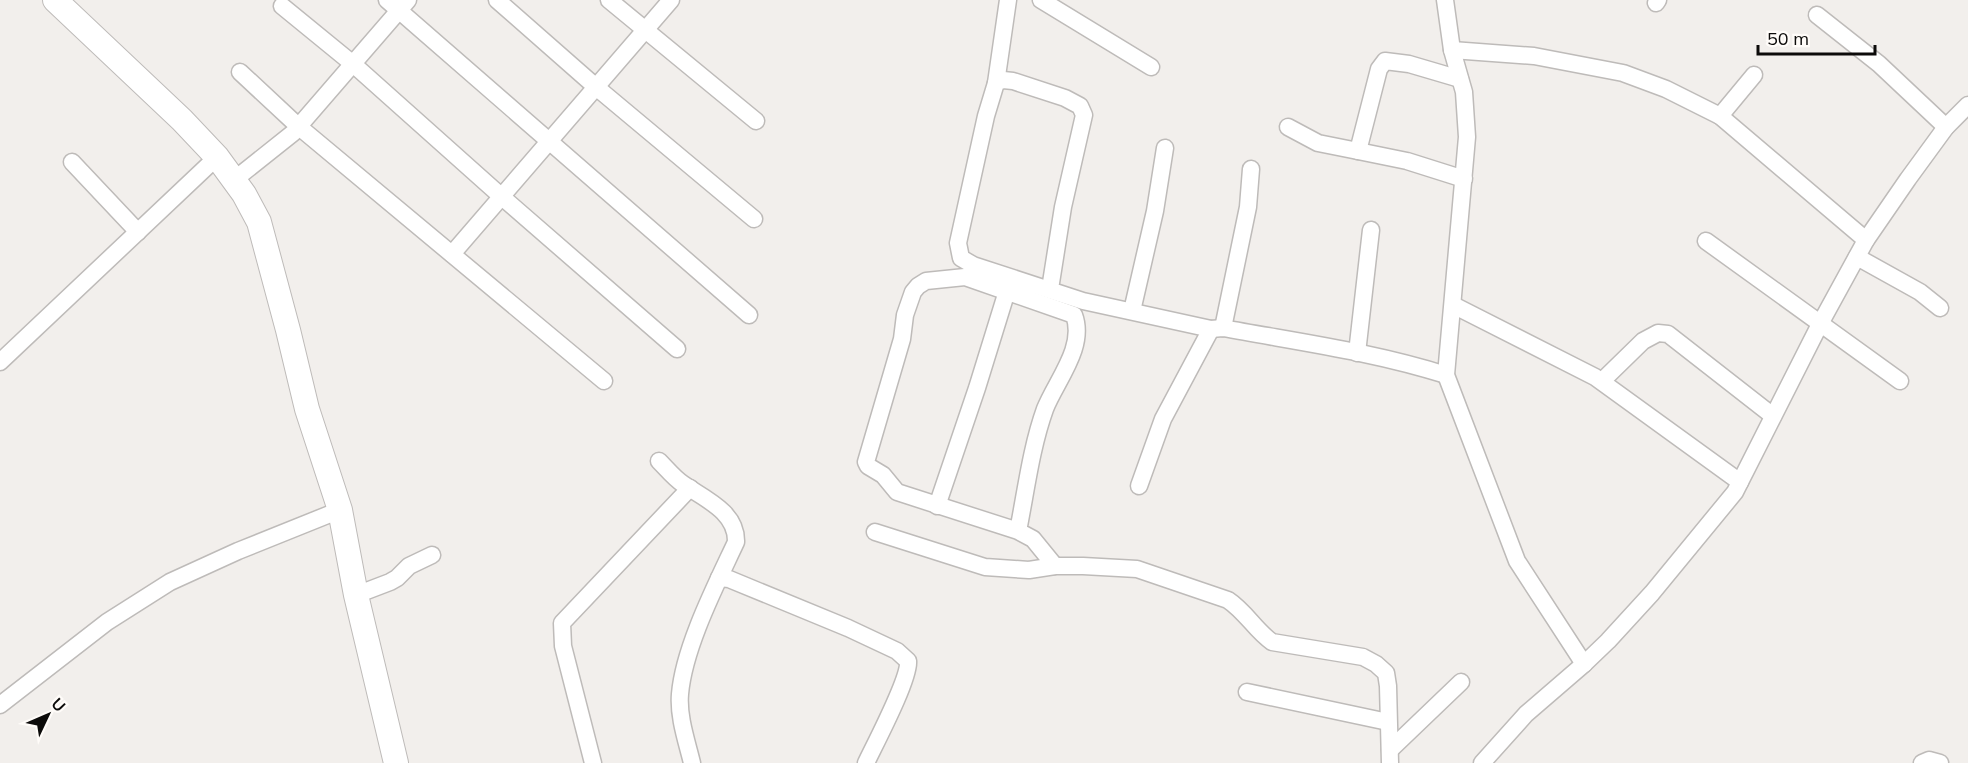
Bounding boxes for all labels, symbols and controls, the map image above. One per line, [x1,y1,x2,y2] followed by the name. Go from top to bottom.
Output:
[1758,18,1875,56] scale bar
[1767,27,1809,50] text: 50 m
[18,685,78,745] north arrow
[47,693,70,716] text: U

